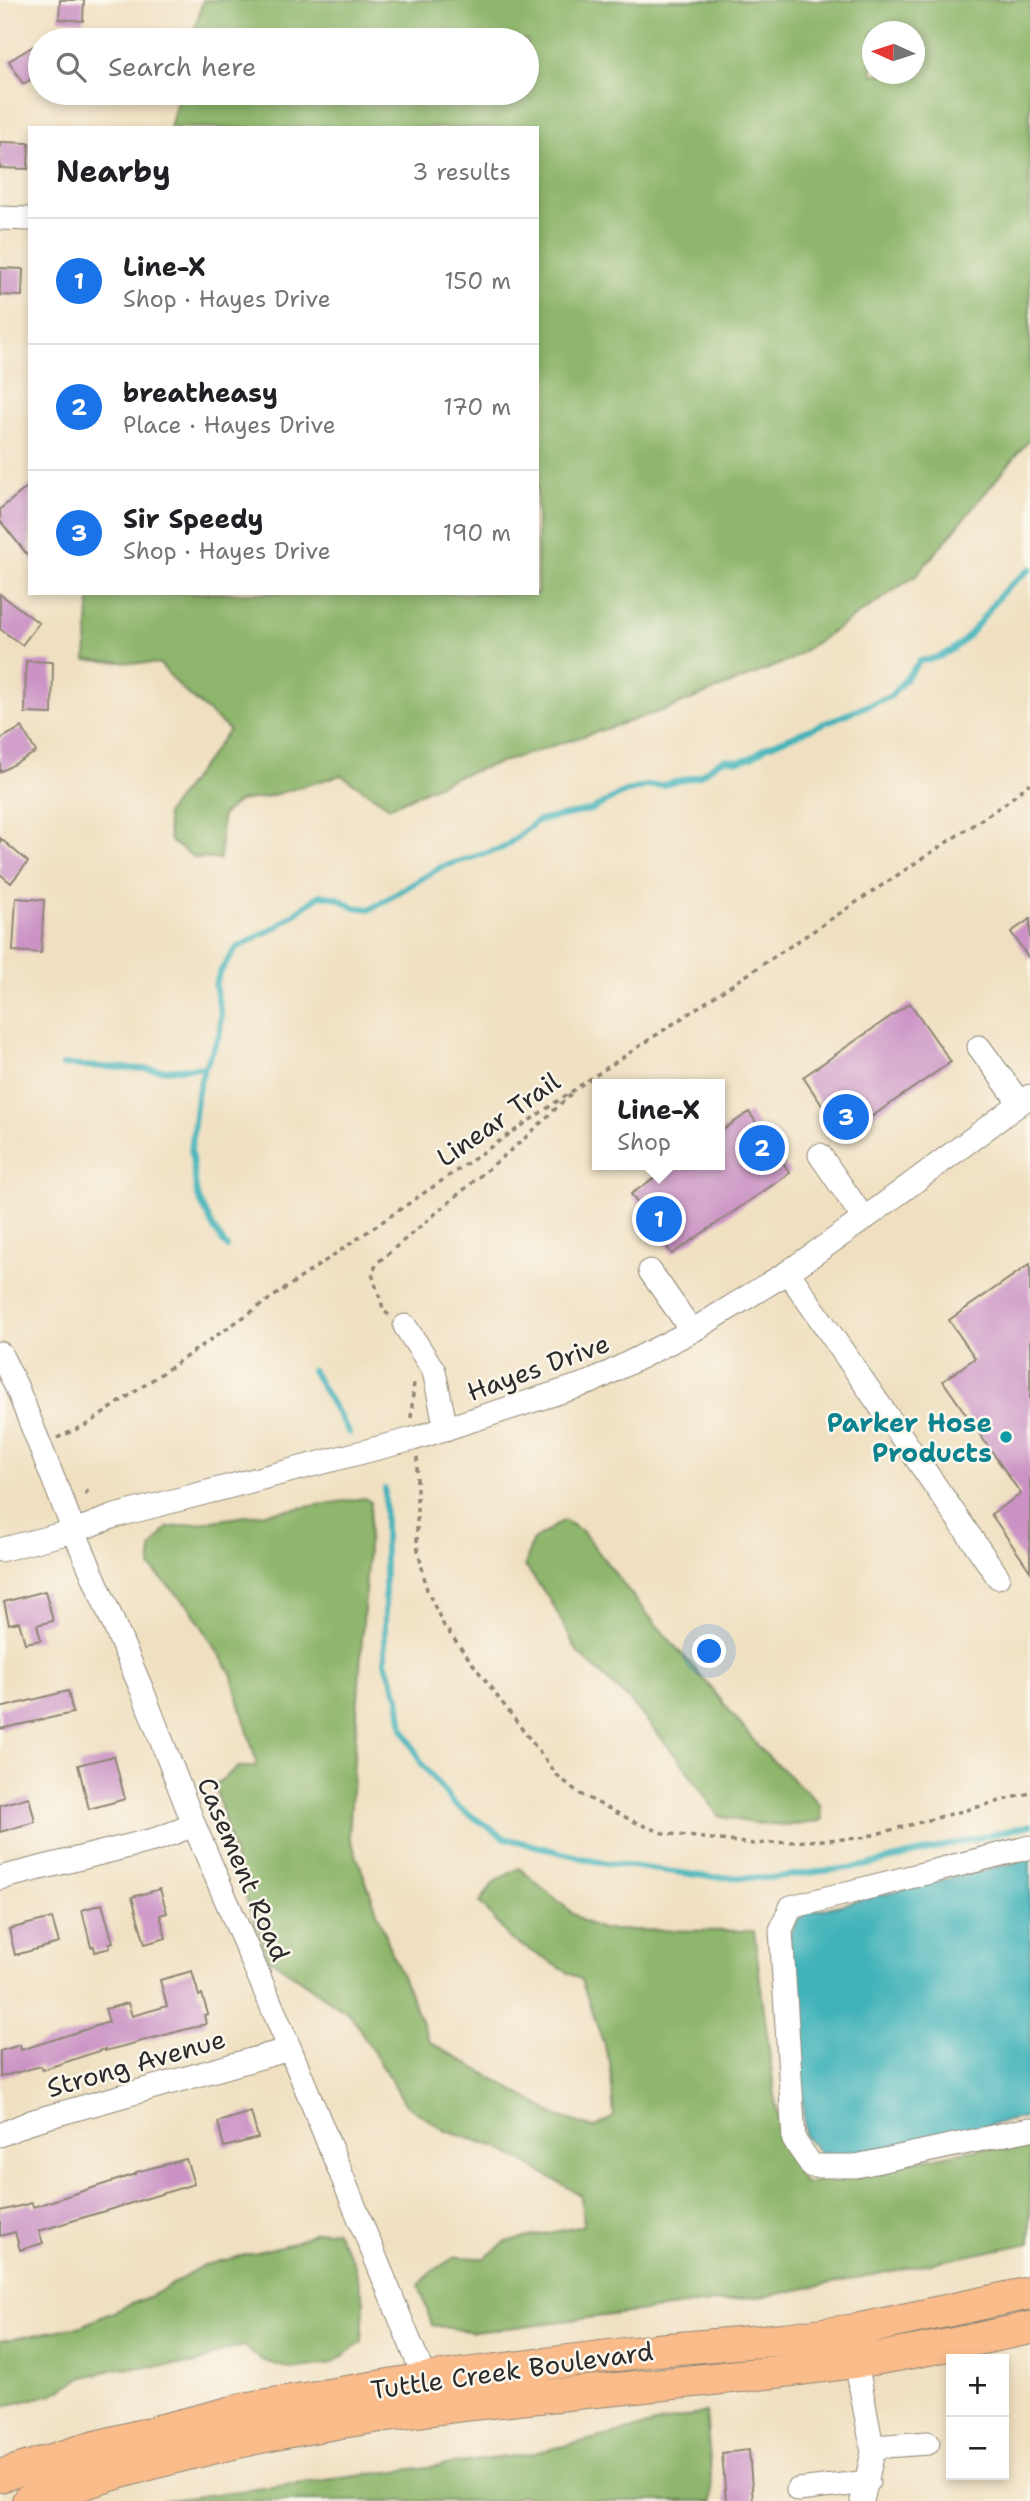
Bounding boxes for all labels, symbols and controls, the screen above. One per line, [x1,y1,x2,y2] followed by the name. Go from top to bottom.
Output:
[862,21,925,84] north arrow
[28,28,539,105] search box
[52,48,90,86] icon: search
[108,49,257,84] text: Search here
[56,151,171,192] text: Nearby
[412,157,511,187] text: 3 results
[123,249,206,284] text: Line-X
[74,266,84,296] text: 1
[444,266,511,296] text: 150 m
[123,284,331,314] text: Shop · Hayes Drive
[123,375,278,410] text: breatheasy
[71,392,87,422] text: 2
[443,392,511,422] text: 170 m
[123,410,336,440] text: Place · Hayes Drive
[123,501,263,536] text: Sir Speedy
[71,518,87,548] text: 3
[443,518,511,548] text: 190 m
[123,536,331,566] text: Shop · Hayes Drive
[429,1063,567,1174] street label: Linear Trail
[592,1079,725,1170] popup
[823,1091,869,1143] pin: 3
[617,1092,700,1127] text: Line-X
[739,1122,785,1174] pin: 2
[617,1127,671,1157] text: Shop
[636,1193,682,1245] pin: 1
[462,1325,614,1409] street label: Hayes Drive
[827,1405,992,1470] place label: Parker Hose Products
[998,1429,1014,1445] marker: Parker Hose Products
[692,1634,726,1668] your location
[189,1772,299,1966] street label: Casement Road
[43,2021,229,2105] street label: Strong Avenue
[369,2333,655,2407] street label: Tuttle Creek Boulevard
[946,2354,1009,2480] map controls
[946,2354,1009,2417] button: +
[946,2417,1009,2480] button: −

